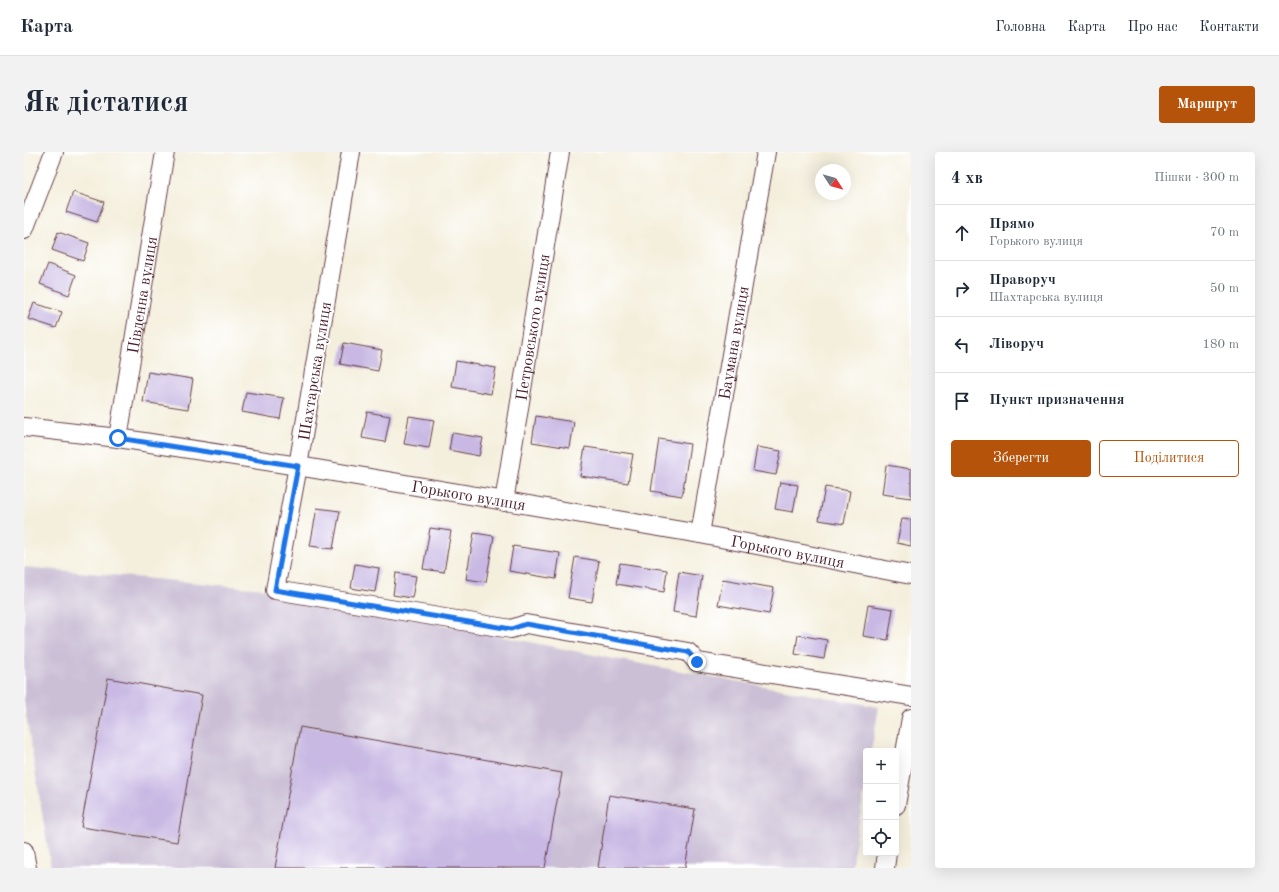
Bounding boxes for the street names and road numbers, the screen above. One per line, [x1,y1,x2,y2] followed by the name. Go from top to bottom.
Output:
[126,235,161,355] street label: Південна вулиця
[514,253,554,402] street label: Петровського вулиця
[717,285,753,401] street label: Баумана вулиця
[297,301,335,442] street label: Шахтарська вулиця
[410,479,527,514] street label: Горького вулиця
[729,534,846,572] street label: Горького вулиця

